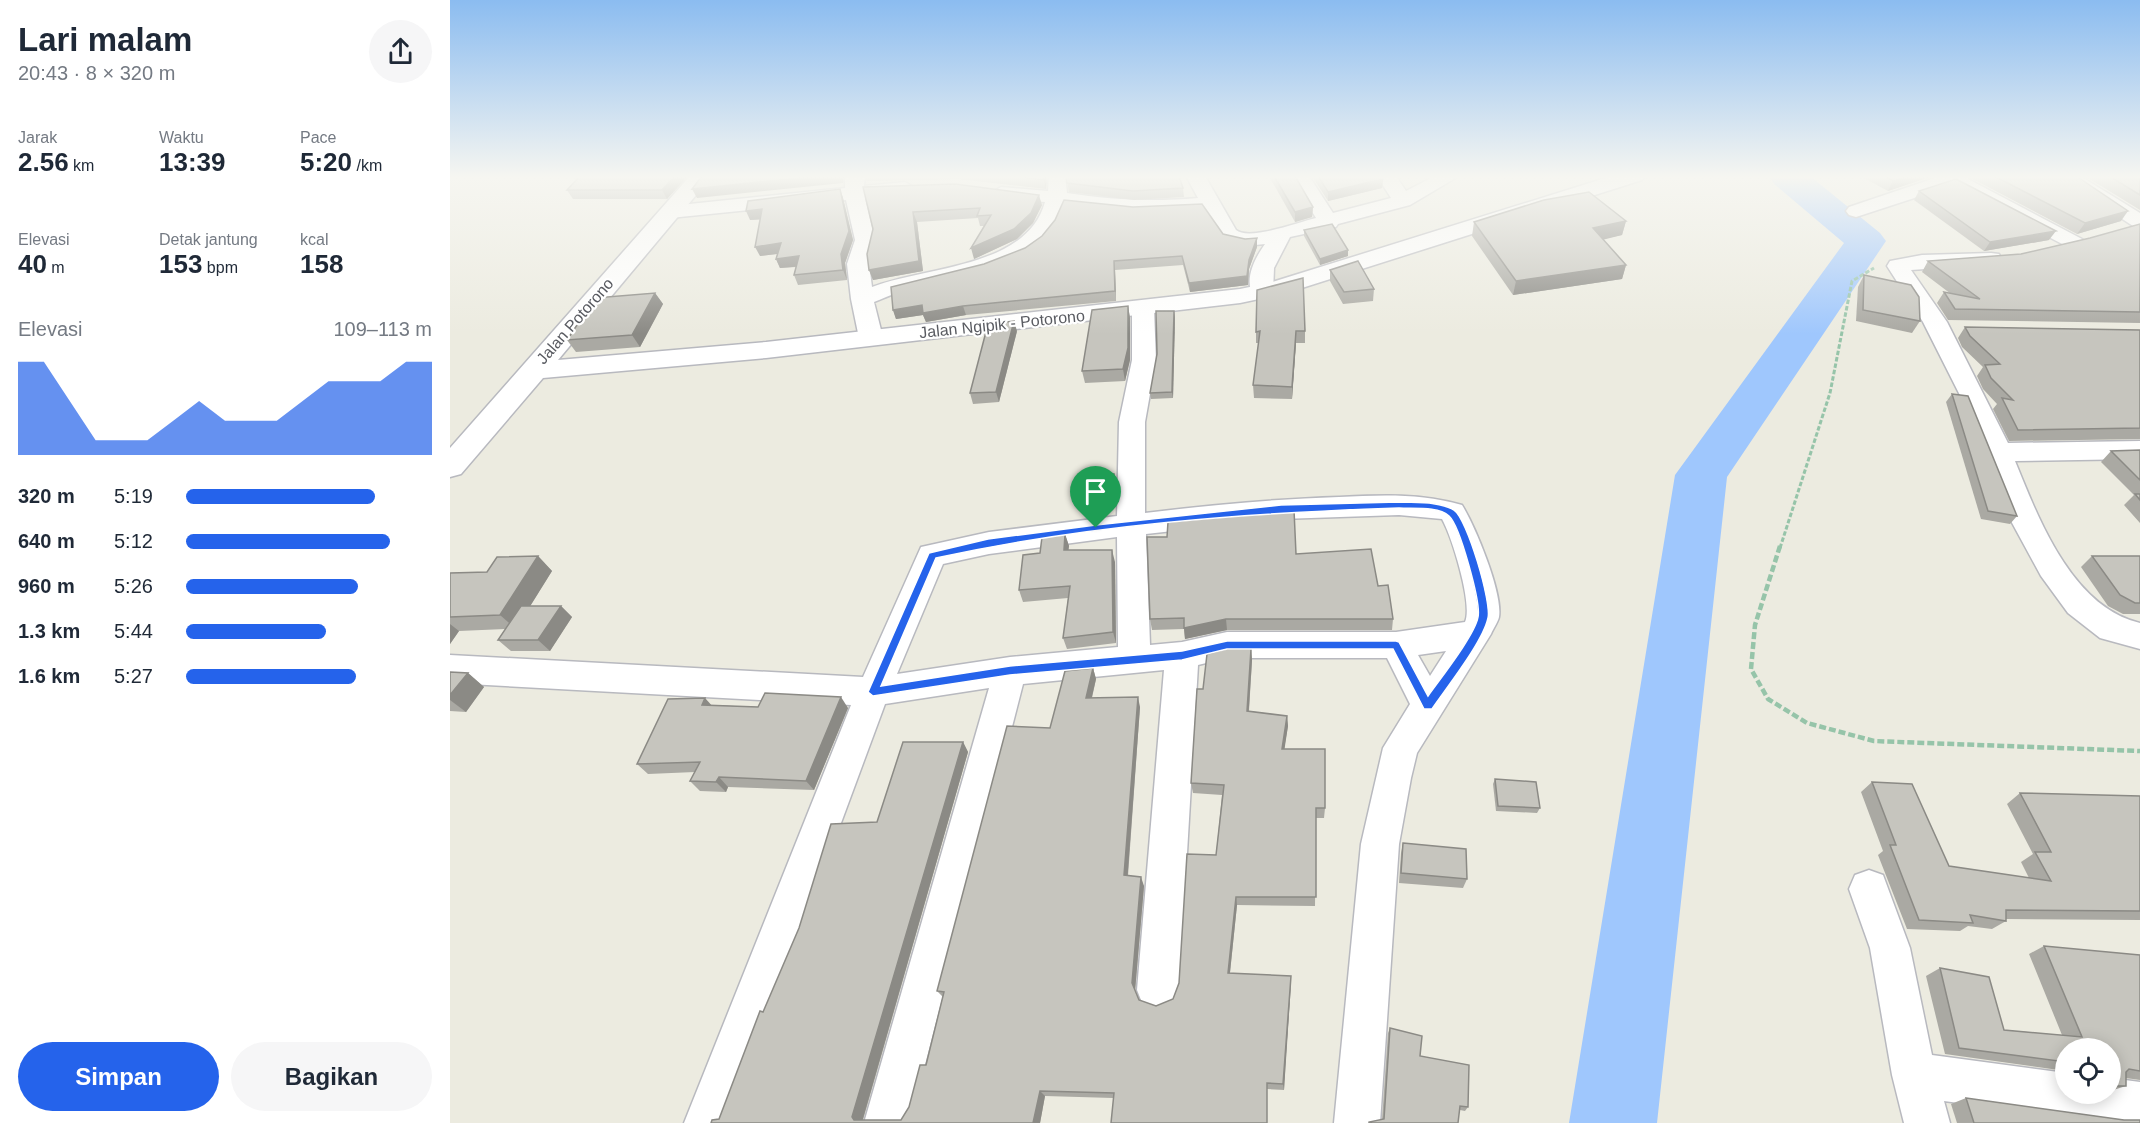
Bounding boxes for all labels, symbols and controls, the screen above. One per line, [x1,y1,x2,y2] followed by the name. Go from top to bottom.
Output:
[369,20,432,83] button: share
[18,21,192,58] text: Lari malam
[18,62,175,84] text: 20:43 · 8 × 320 m
[18,129,57,146] text: Jarak
[159,129,204,146] text: Waktu
[300,129,336,146] text: Pace
[18,147,69,177] text: 2.56
[159,147,226,177] text: 13:39
[300,147,352,177] text: 5:20
[69,157,94,174] text: km
[352,157,382,174] text: /km
[18,231,70,248] text: Elevasi
[159,231,258,248] text: Detak jantung
[300,231,328,248] text: kcal
[18,249,47,279] text: 40
[159,249,202,279] text: 153
[300,249,343,279] text: 158
[47,259,65,276] text: m
[202,259,238,276] text: bpm
[533,275,617,367] street label: Jalan Potorono
[918,307,1086,341] street label: Jalan Ngipik - Potorono
[18,318,82,340] text: Elevasi
[333,318,432,340] text: 109–113 m
[1070,466,1121,528] pin
[1079,475,1112,508] icon: arrive
[18,485,75,507] text: 320 m
[114,485,153,507] text: 5:19
[18,530,75,552] text: 640 m
[114,530,153,552] text: 5:12
[18,575,75,597] text: 960 m
[114,575,153,597] text: 5:26
[18,620,80,642] text: 1.3 km
[114,620,153,642] text: 5:44
[18,665,80,687] text: 1.6 km
[114,665,153,687] text: 5:27
[2055,1038,2121,1104] map controls
[2055,1038,2121,1104] button: locate
[18,1042,219,1111] button: Simpan
[231,1042,432,1111] button: Bagikan

